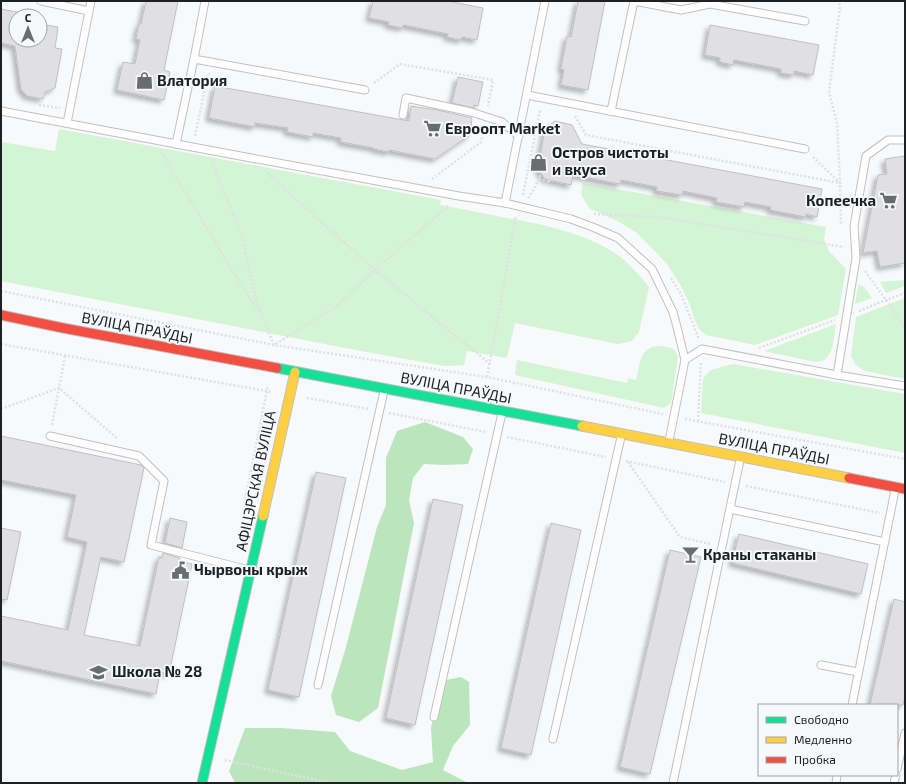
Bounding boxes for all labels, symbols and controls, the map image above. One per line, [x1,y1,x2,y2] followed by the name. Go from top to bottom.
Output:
[8,8,48,48] north arrow
[25,11,32,24] text: С
[134,71,154,91] shop icon: Влатория
[157,71,227,89] place label: Влатория
[422,119,442,139] supermarket icon: Евроопт Market
[445,119,560,137] place label: Евроопт Market
[552,143,669,178] place label: Остров чистоты и вкуса
[529,152,549,172] shop icon: Остров чистоты и вкуса
[806,191,876,209] place label: Копеечка
[879,191,899,211] supermarket icon: Копеечка
[80,307,194,347] street label: ВУЛІЦА ПРАЎДЫ
[399,367,513,407] street label: ВУЛІЦА ПРАЎДЫ
[231,408,279,553] street label: АФІЦЭРСКАЯ ВУЛІЦА
[717,428,831,468] street label: ВУЛІЦА ПРАЎДЫ
[680,545,700,565] bar icon: Краны стаканы
[703,545,816,563] place label: Краны стаканы
[171,560,191,580] public building icon: Чырвоны крыж
[194,560,308,578] place label: Чырвоны крыж
[89,662,109,682] school or university icon: Школа № 28
[112,662,202,680] place label: Школа № 28
[758,704,898,776] legend
[794,712,849,726] text: Свободно
[794,732,852,746] text: Медленно
[794,752,836,766] text: Пробка

